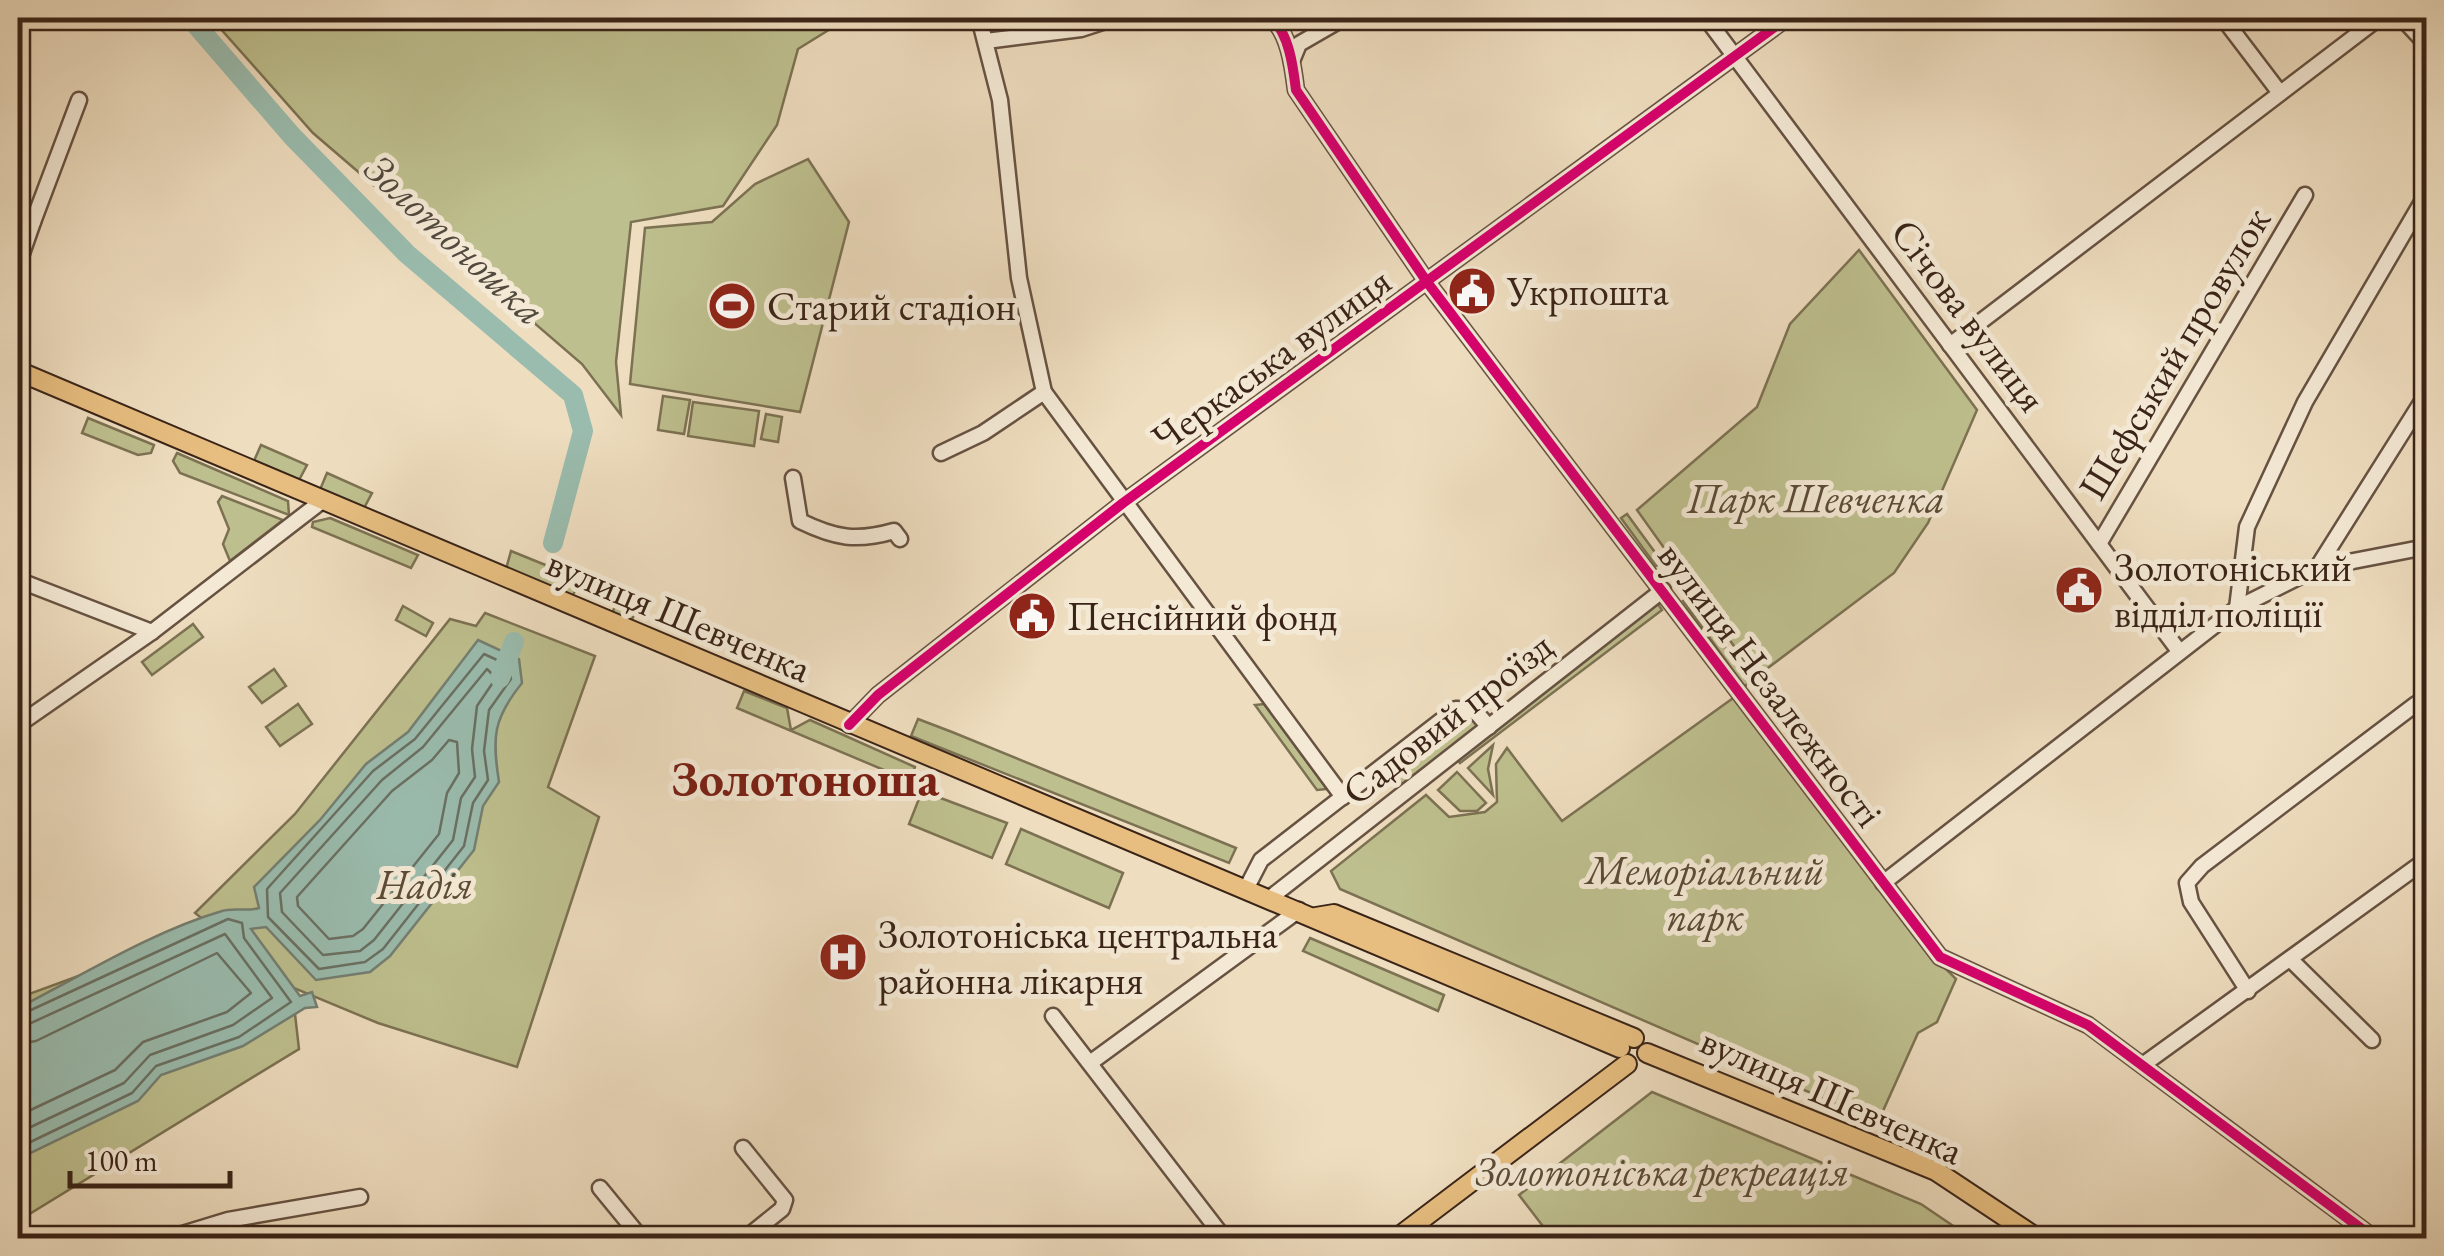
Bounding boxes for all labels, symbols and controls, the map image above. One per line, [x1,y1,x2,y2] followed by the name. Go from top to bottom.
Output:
[353,141,557,337] water label: Золотоношка
[2066,197,2282,509] street label: Шефський провулок
[1879,208,2059,422] street label: Січова вулиця
[1141,255,1401,463] street label: Черкаська вулиця
[1446,265,1498,317] public building icon: Укрпошта
[1506,265,1669,317] place label: Укрпошта
[706,280,758,332] sports icon: Старий стадіон
[767,280,1016,332] place label: Старий стадіон
[1686,472,1945,524] park label: Парк Шевченка
[1647,531,1895,837] street label: вулиця Незалежності
[539,536,819,694] street label: вулиця Шевченка
[2114,541,2352,639] place label: Золотоніський відділ поліції
[2053,564,2105,616] public building icon: Золотоніський відділ поліції
[1006,590,1058,642] public building icon: Пенсійний фонд
[1067,590,1337,642] place label: Пенсійний фонд
[1331,620,1563,816] street label: Садовий проїзд
[671,746,940,811] district label: Золотоноша
[1584,844,1824,942] park label: Меморіальний парк
[376,858,473,910] park label: Надія
[878,908,1278,1006] place label: Золотоніська центральна районна лікарня
[817,931,869,983] hospital icon: Золотоніська центральна районна лікарня
[1693,1014,1971,1176] street label: вулиця Шевченка
[70,1126,230,1188] scale bar
[85,1141,158,1180] text: 100 m
[1475,1145,1849,1197] park label: Золотоніська рекреація

